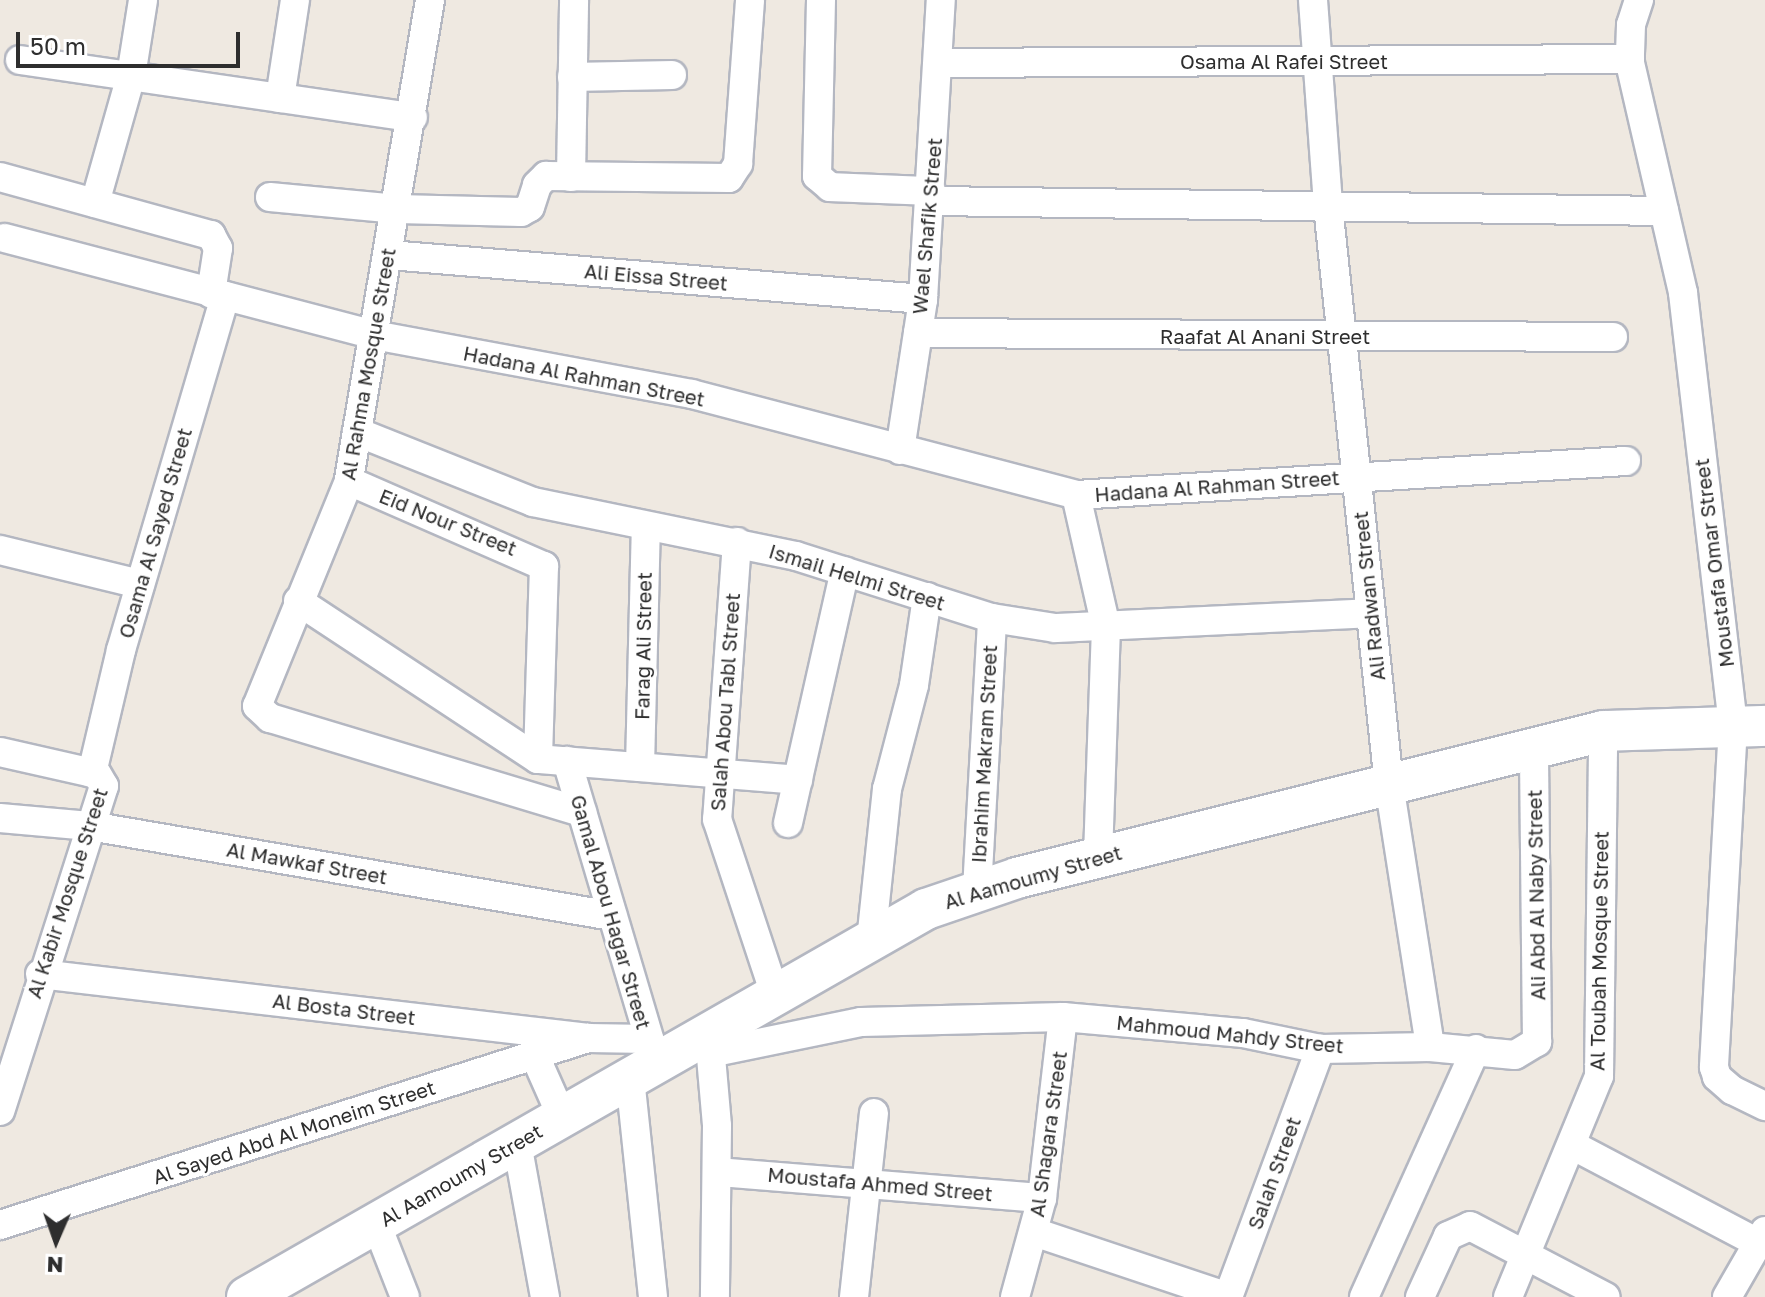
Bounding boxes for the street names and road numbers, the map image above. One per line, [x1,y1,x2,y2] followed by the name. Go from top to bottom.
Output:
[1180,49,1388,73] street label: Osama Al Rafei Street
[907,137,947,315] street label: Wael Shafik Street
[336,246,400,482] street label: Al Rahma Mosque Street
[583,259,729,295] street label: Ali Eissa Street
[1160,324,1370,348] street label: Raafat Al Anani Street
[461,341,707,411] street label: Hadana Al Rahman Street
[113,425,197,641] street label: Osama Al Sayed Street
[1689,457,1739,669] street label: Moustafa Omar Street
[1094,465,1340,507] street label: Hadana Al Rahman Street
[376,483,520,561] street label: Eid Nour Street
[1348,510,1390,682] street label: Ali Radwan Street
[766,539,948,615] street label: Ismail Helmi Street
[630,572,656,720] street label: Farag Ali Street
[705,592,745,812] street label: Salah Abou Tabl Street
[966,644,1002,864] street label: Ibrahim Makram Street
[22,785,112,1001] street label: Al Kabir Mosque Street
[1522,789,1550,1001] street label: Ali Abd Al Naby Street
[566,792,656,1032] street label: Gamal Abou Hagar Street
[1585,831,1613,1071] street label: Al Toubah Mosque Street
[225,837,389,889] street label: Al Mawkaf Street
[941,840,1125,914] street label: Al Aamoumy Street
[271,988,417,1030] street label: Al Bosta Street
[1115,1010,1345,1058] street label: Mahmoud Mahdy Street
[1024,1049,1072,1219] street label: Al Shagara Street
[150,1075,438,1189] street label: Al Sayed Abd Al Moneim Street
[1242,1113,1306,1233] street label: Salah Street
[375,1119,547,1231] street label: Al Aamoumy Street
[766,1162,994,1206] street label: Moustafa Ahmed Street

